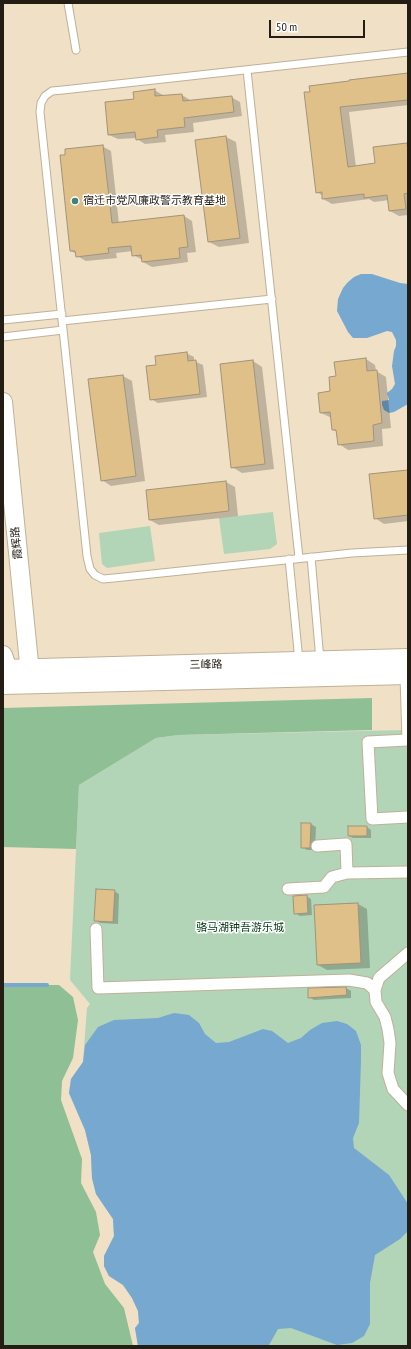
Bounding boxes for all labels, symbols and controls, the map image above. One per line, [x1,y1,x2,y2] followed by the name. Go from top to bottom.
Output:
[271,12,367,38] scale bar
[276,19,297,34] text: 50 m
[83,194,226,208] place label: 宿迁市党风廉政警示教育基地
[70,196,80,206] marker: 宿迁市党风廉政警示教育基地
[9,526,25,560] street label: 霞辉路
[189,658,223,672] street label: 三峰路
[196,921,284,935] park label: 骆马湖钟吾游乐城

